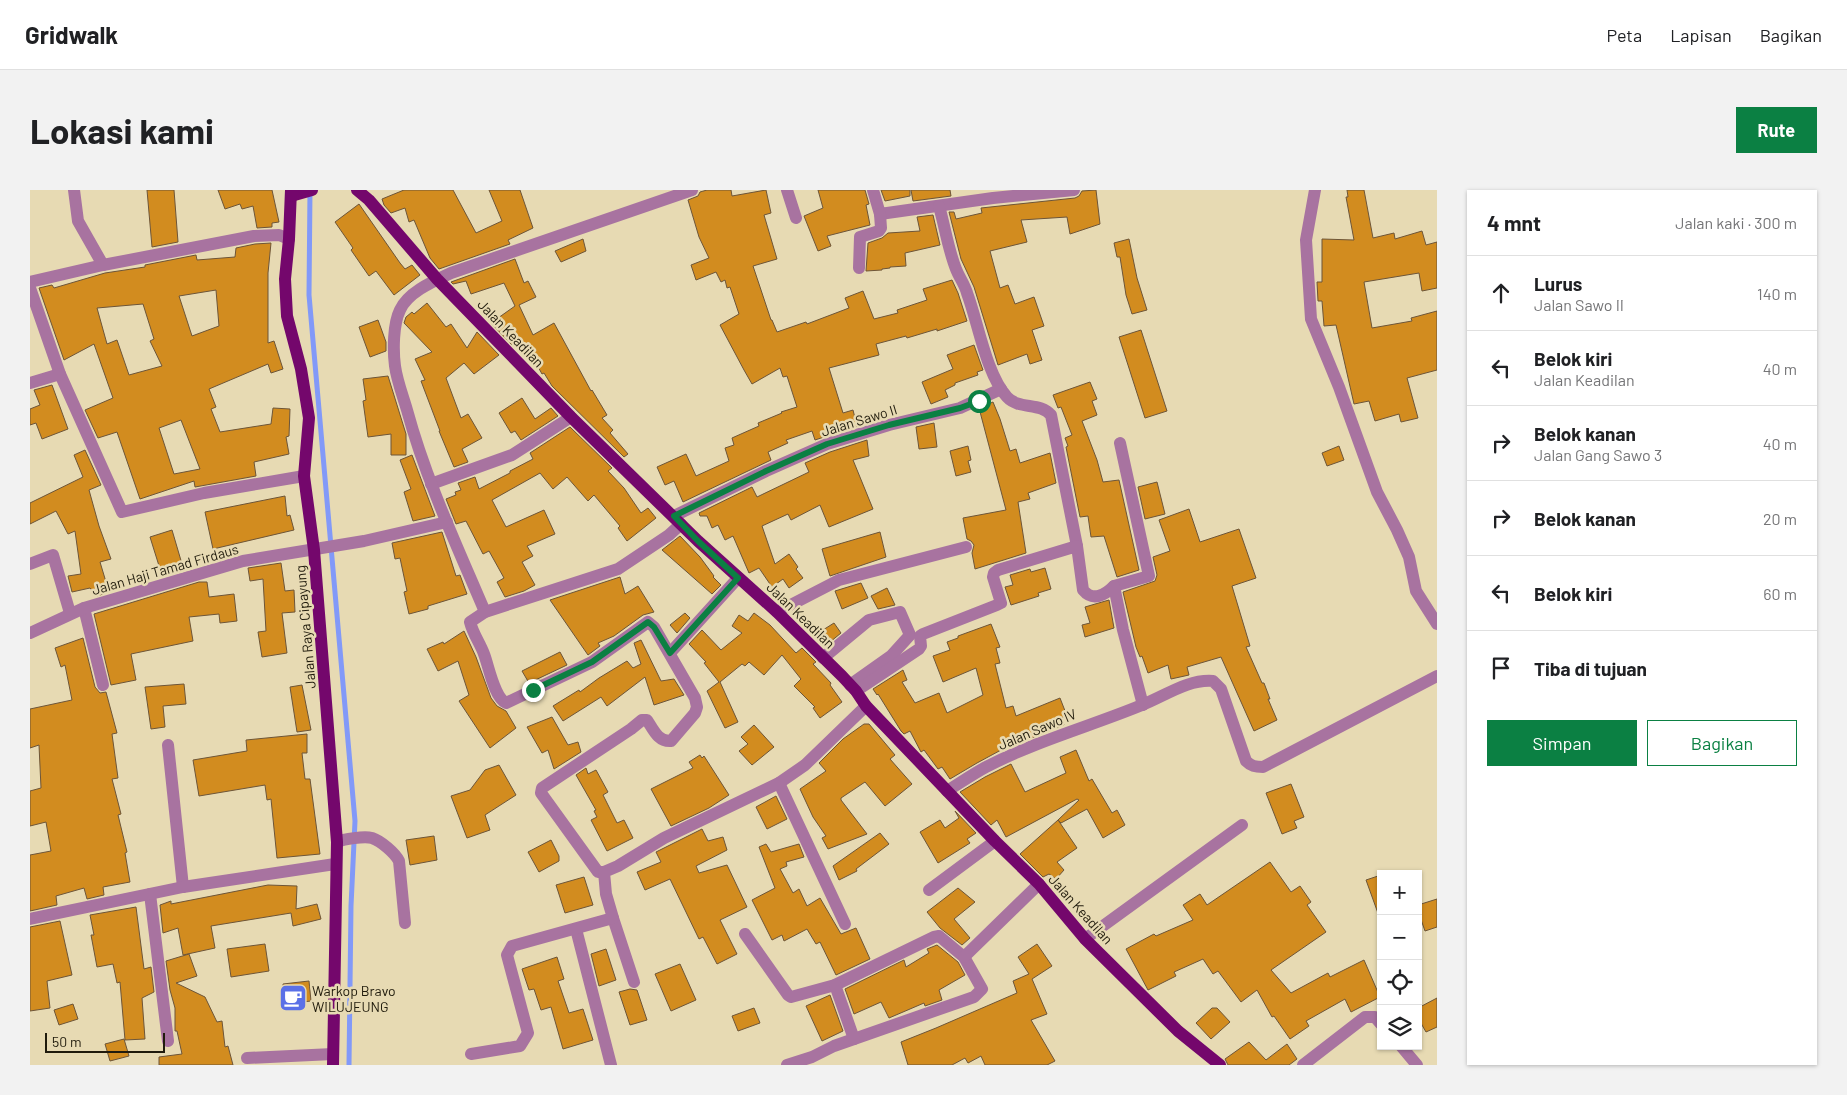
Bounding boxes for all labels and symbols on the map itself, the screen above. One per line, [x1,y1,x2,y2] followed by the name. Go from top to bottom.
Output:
[474,295,548,371] street label: Jalan Keadilan
[968,390,991,413] route start
[819,400,899,440] street label: Jalan Sawo II
[90,540,241,598] street label: Jalan Haji Tamad Firdaus
[291,565,319,689] street label: Jalan Raya Cipayung
[763,578,839,652] street label: Jalan Keadilan
[522,679,545,702] route end
[995,705,1079,753] street label: Jalan Sawo IV
[1045,871,1117,947] street label: Jalan Keadilan
[312,982,396,1015] place label: Warkop Bravo WILUJEUNG
[278,983,308,1013] cafe icon: Warkop Bravo WILUJEUNG
[45,1030,165,1053] scale bar

